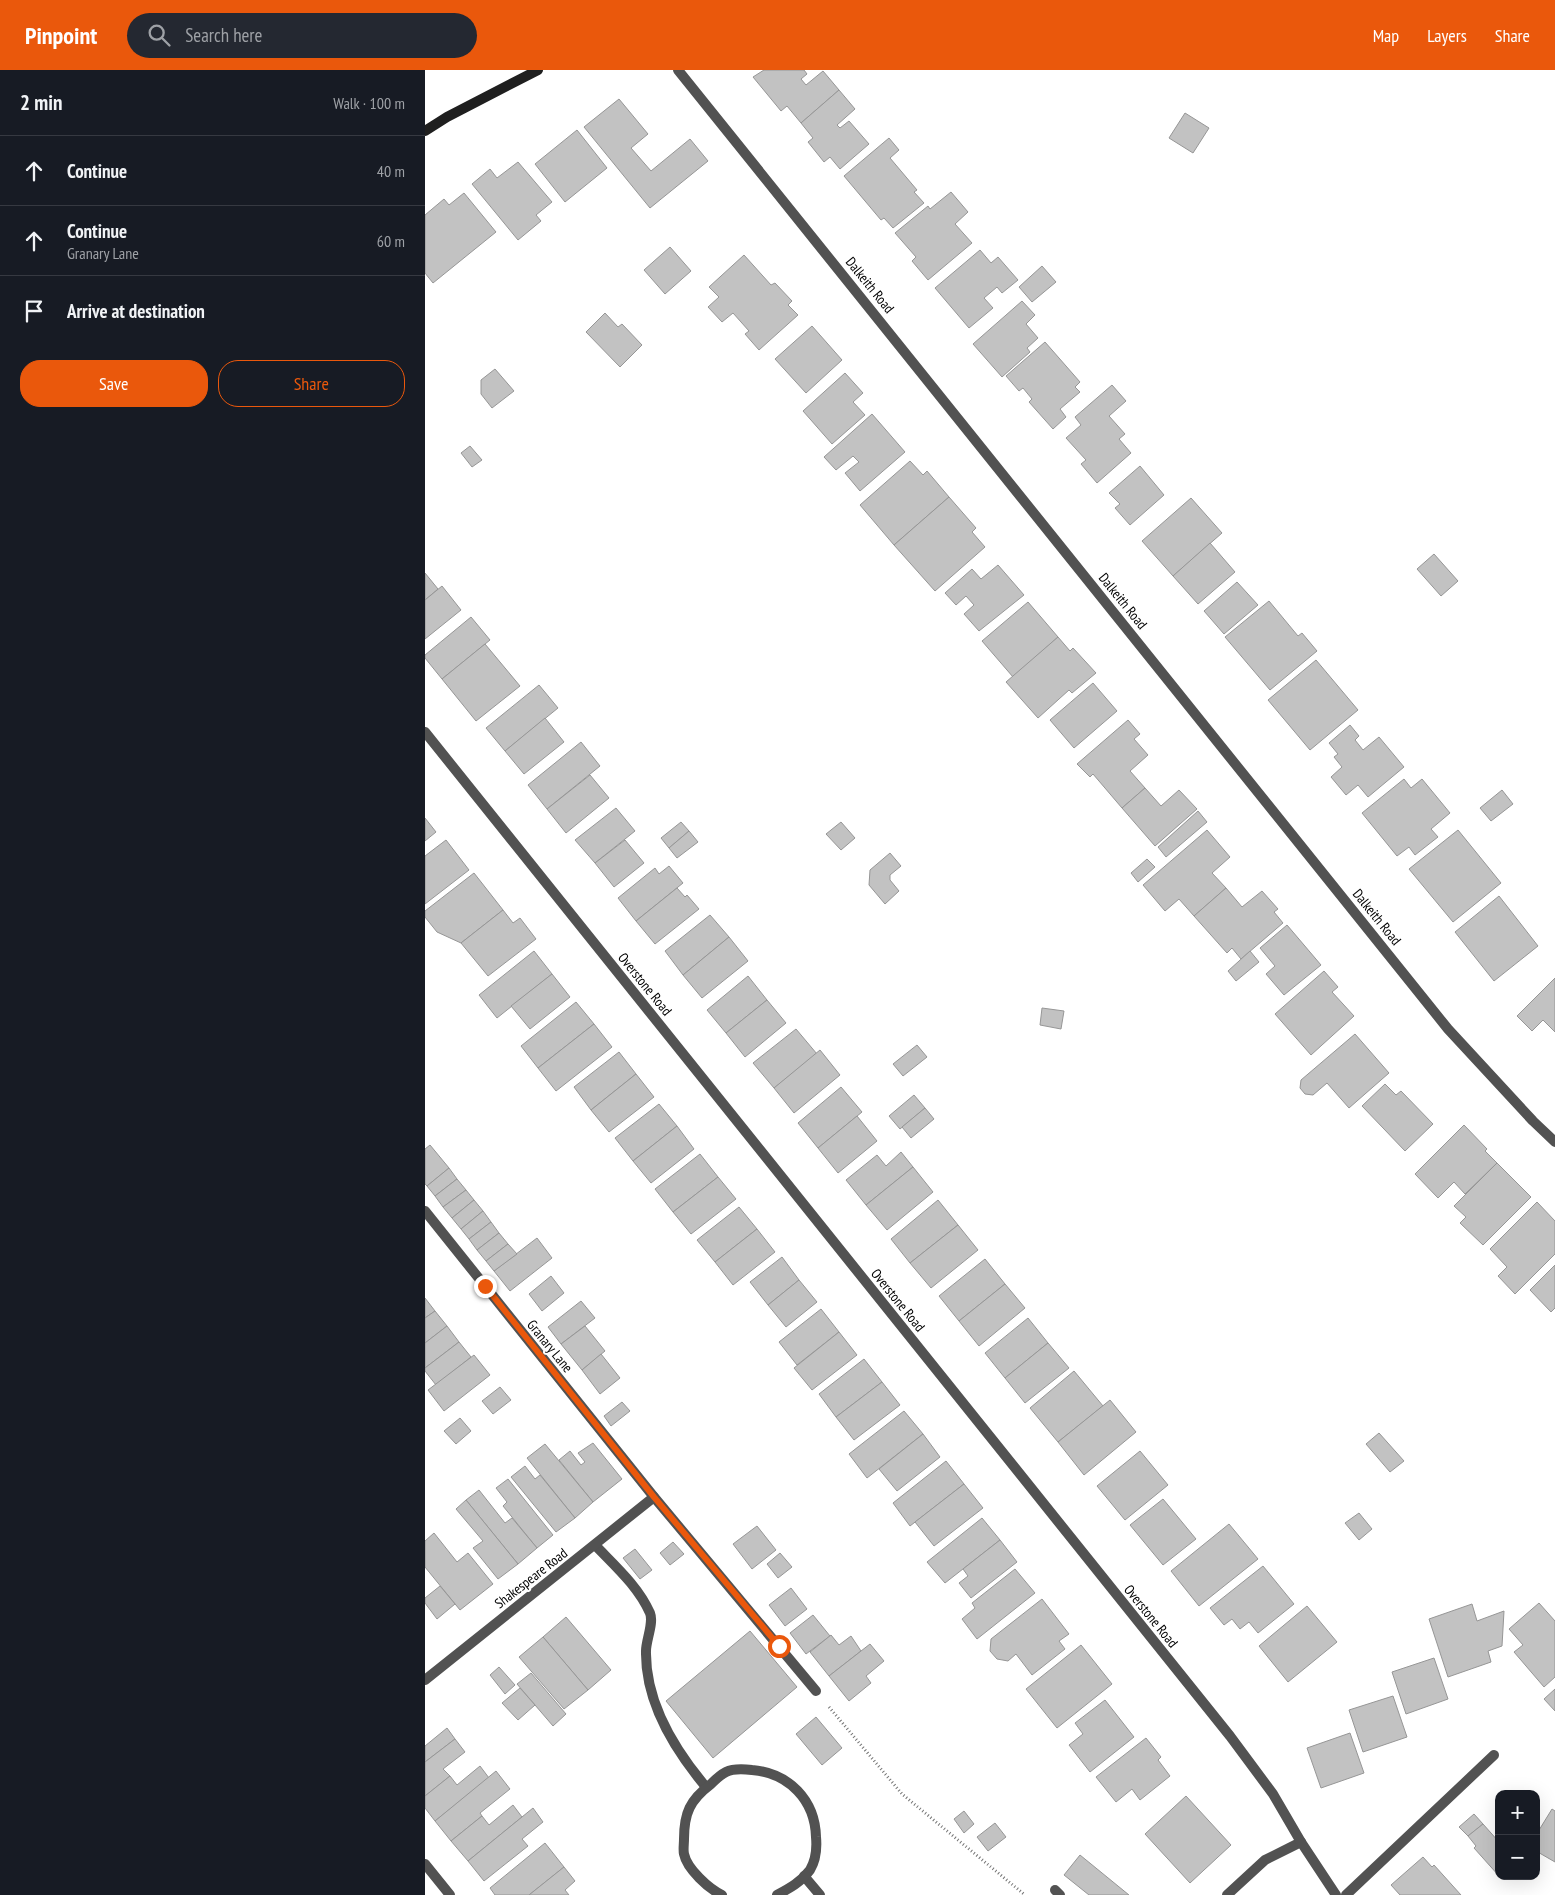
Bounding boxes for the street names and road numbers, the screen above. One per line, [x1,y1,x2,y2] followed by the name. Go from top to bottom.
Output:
[842,253,898,317] street label: Dalkeith Road
[1095,569,1151,633] street label: Dalkeith Road
[1349,885,1405,949] street label: Dalkeith Road
[614,949,676,1019] street label: Overstone Road
[867,1265,929,1335] street label: Overstone Road
[523,1316,577,1376] street label: Granary Lane
[491,1544,571,1612] street label: Shakespeare Road
[1120,1581,1182,1651] street label: Overstone Road

